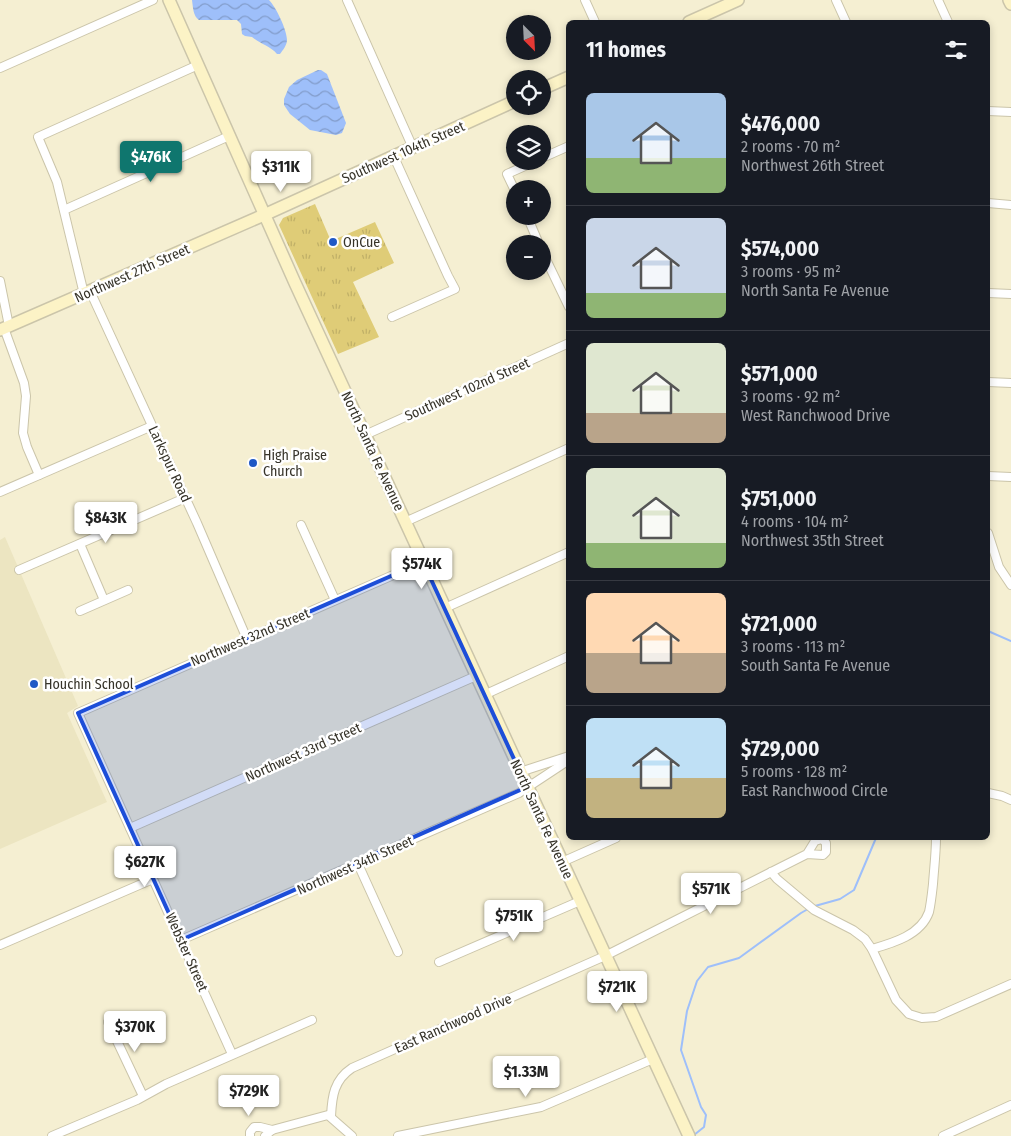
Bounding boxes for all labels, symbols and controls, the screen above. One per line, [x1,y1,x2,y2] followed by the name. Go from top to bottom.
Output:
[506,15,551,60] north arrow
[506,15,551,280] map controls
[942,36,970,64] icon: filters
[586,37,666,63] text: 11 homes
[506,70,551,115] button: locate
[741,111,820,137] text: $476,000
[626,113,686,173] icon: home
[339,118,468,187] street label: Southwest 104th Street
[506,125,551,170] button: layers
[741,137,840,156] text: 2 rooms · 70 m²
[116,140,186,183] pin: $476K
[131,147,171,166] text: $476K
[246,150,316,193] pin: $311K
[741,156,884,175] text: Northwest 26th Street
[262,157,300,176] text: $311K
[506,180,551,225] button: +
[343,234,380,251] place label: OnCue
[506,235,551,280] button: −
[327,236,339,248] marker: OnCue
[741,236,819,262] text: $574,000
[626,238,686,298] icon: home
[72,240,193,306] street label: Northwest 27th Street
[741,262,841,281] text: 3 rooms · 95 m²
[741,281,889,300] text: North Santa Fe Avenue
[402,354,533,425] street label: Southwest 102nd Street
[741,361,818,387] text: $571,000
[626,363,686,423] icon: home
[741,387,840,406] text: 3 rooms · 92 m²
[337,389,408,514] street label: North Santa Fe Avenue
[741,406,890,425] text: West Ranchwood Drive
[144,423,195,505] street label: Larkspur Road
[263,447,327,480] place label: High Praise Church
[247,457,259,469] marker: High Praise Church
[741,486,817,512] text: $751,000
[626,488,686,548] icon: home
[71,502,141,544] pin: $843K
[85,508,127,527] text: $843K
[741,512,849,531] text: 4 rooms · 104 m²
[741,531,884,550] text: Northwest 35th Street
[387,548,457,590] pin: $574K
[402,554,442,573] text: $574K
[188,605,313,670] street label: Northwest 32nd Street
[741,611,817,637] text: $721,000
[626,613,686,673] icon: home
[741,637,845,656] text: 3 rooms · 113 m²
[741,656,890,675] text: South Santa Fe Avenue
[44,676,134,693] place label: Houchin School
[28,678,40,690] marker: Houchin School
[243,719,364,786] street label: Northwest 33rd Street
[741,736,819,762] text: $729,000
[626,738,686,798] icon: home
[506,757,577,882] street label: North Santa Fe Avenue
[741,762,847,781] text: 5 rooms · 128 m²
[741,781,888,800] text: East Ranchwood Circle
[294,832,416,899] street label: Northwest 34th Street
[110,846,180,888] pin: $627K
[125,852,165,871] text: $627K
[676,872,746,915] pin: $571K
[692,879,730,898] text: $571K
[479,900,549,942] pin: $751K
[495,906,533,925] text: $751K
[162,910,212,995] street label: Webster Street
[582,970,652,1013] pin: $721K
[598,977,636,996] text: $721K
[392,990,514,1057] street label: East Ranchwood Drive
[100,1010,170,1053] pin: $370K
[115,1017,155,1036] text: $370K
[485,1056,567,1098] pin: $1.33M
[504,1062,548,1081] text: $1.33M
[214,1074,284,1117] pin: $729K
[229,1081,269,1100] text: $729K

